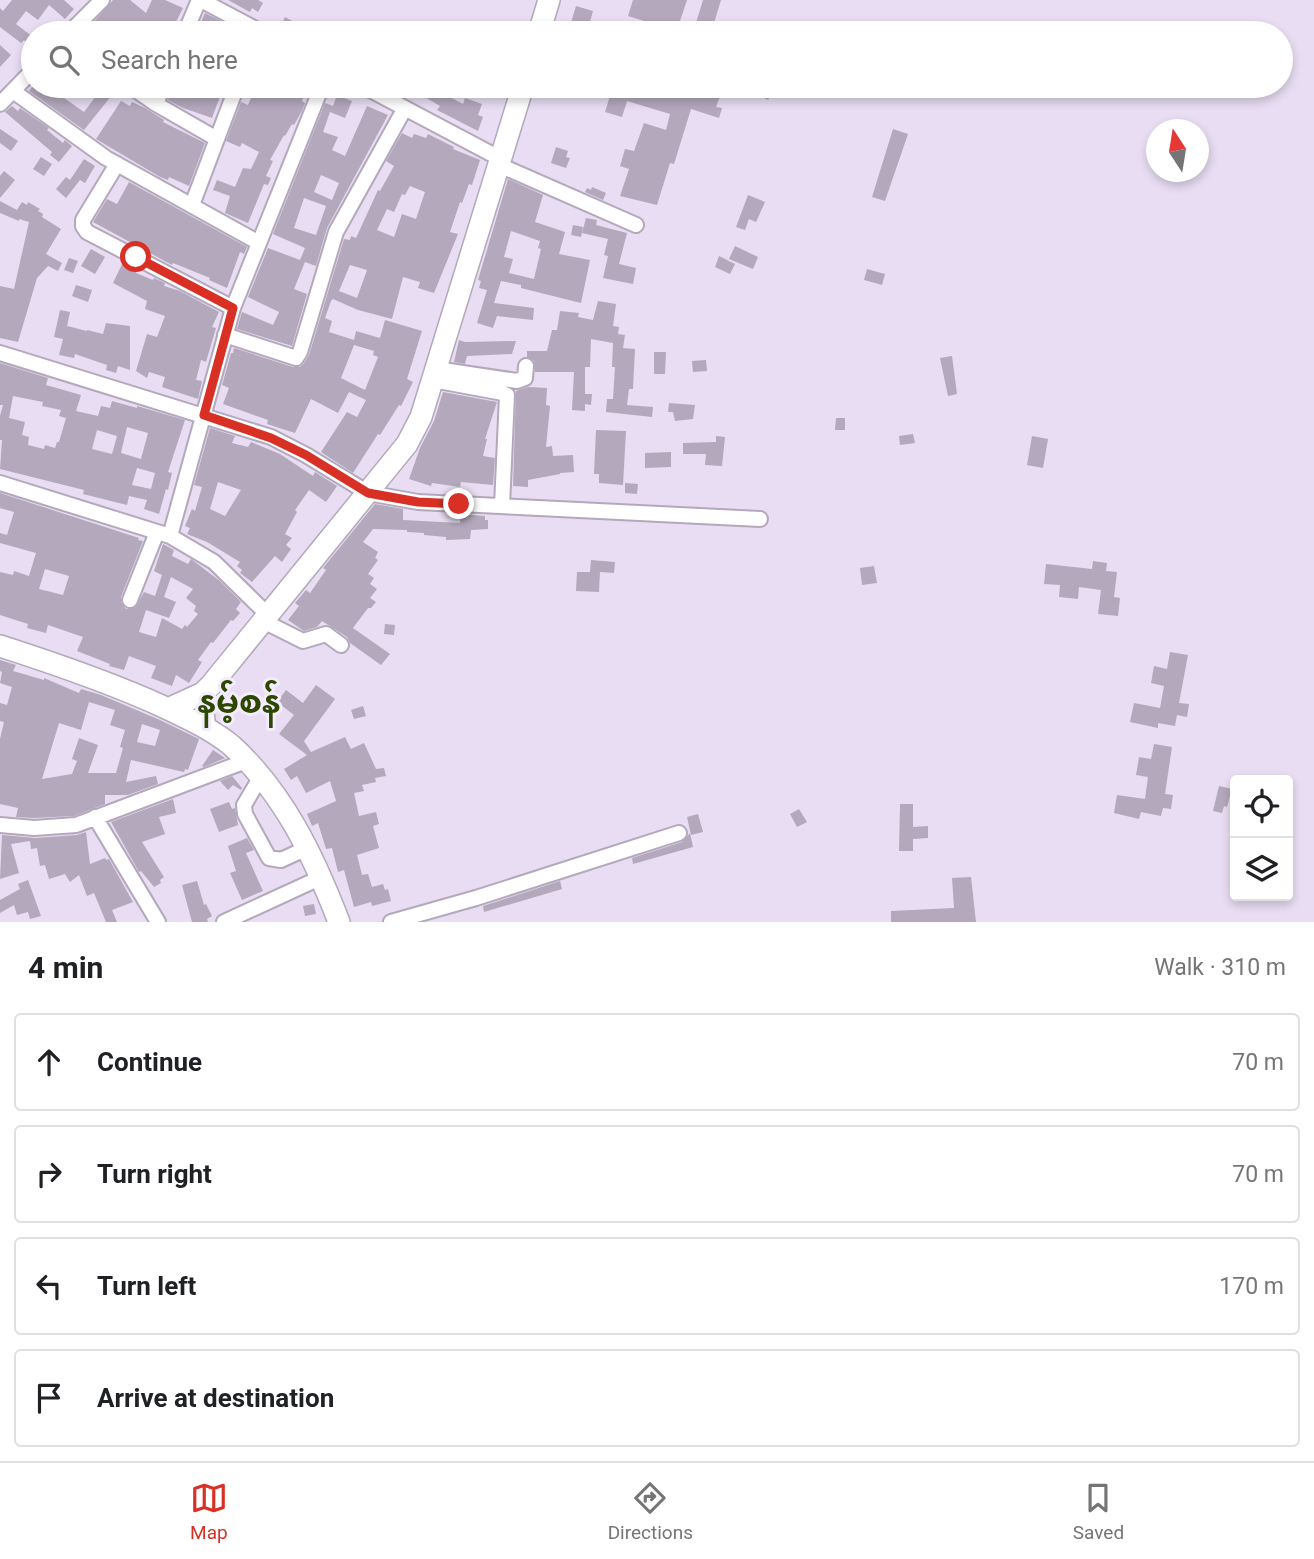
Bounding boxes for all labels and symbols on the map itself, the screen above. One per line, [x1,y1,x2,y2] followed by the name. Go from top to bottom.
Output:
[1146,119,1209,182] north arrow
[120,241,151,272] route start
[443,488,474,519] route end
[197,679,281,728] district label: နမ့်စန်

